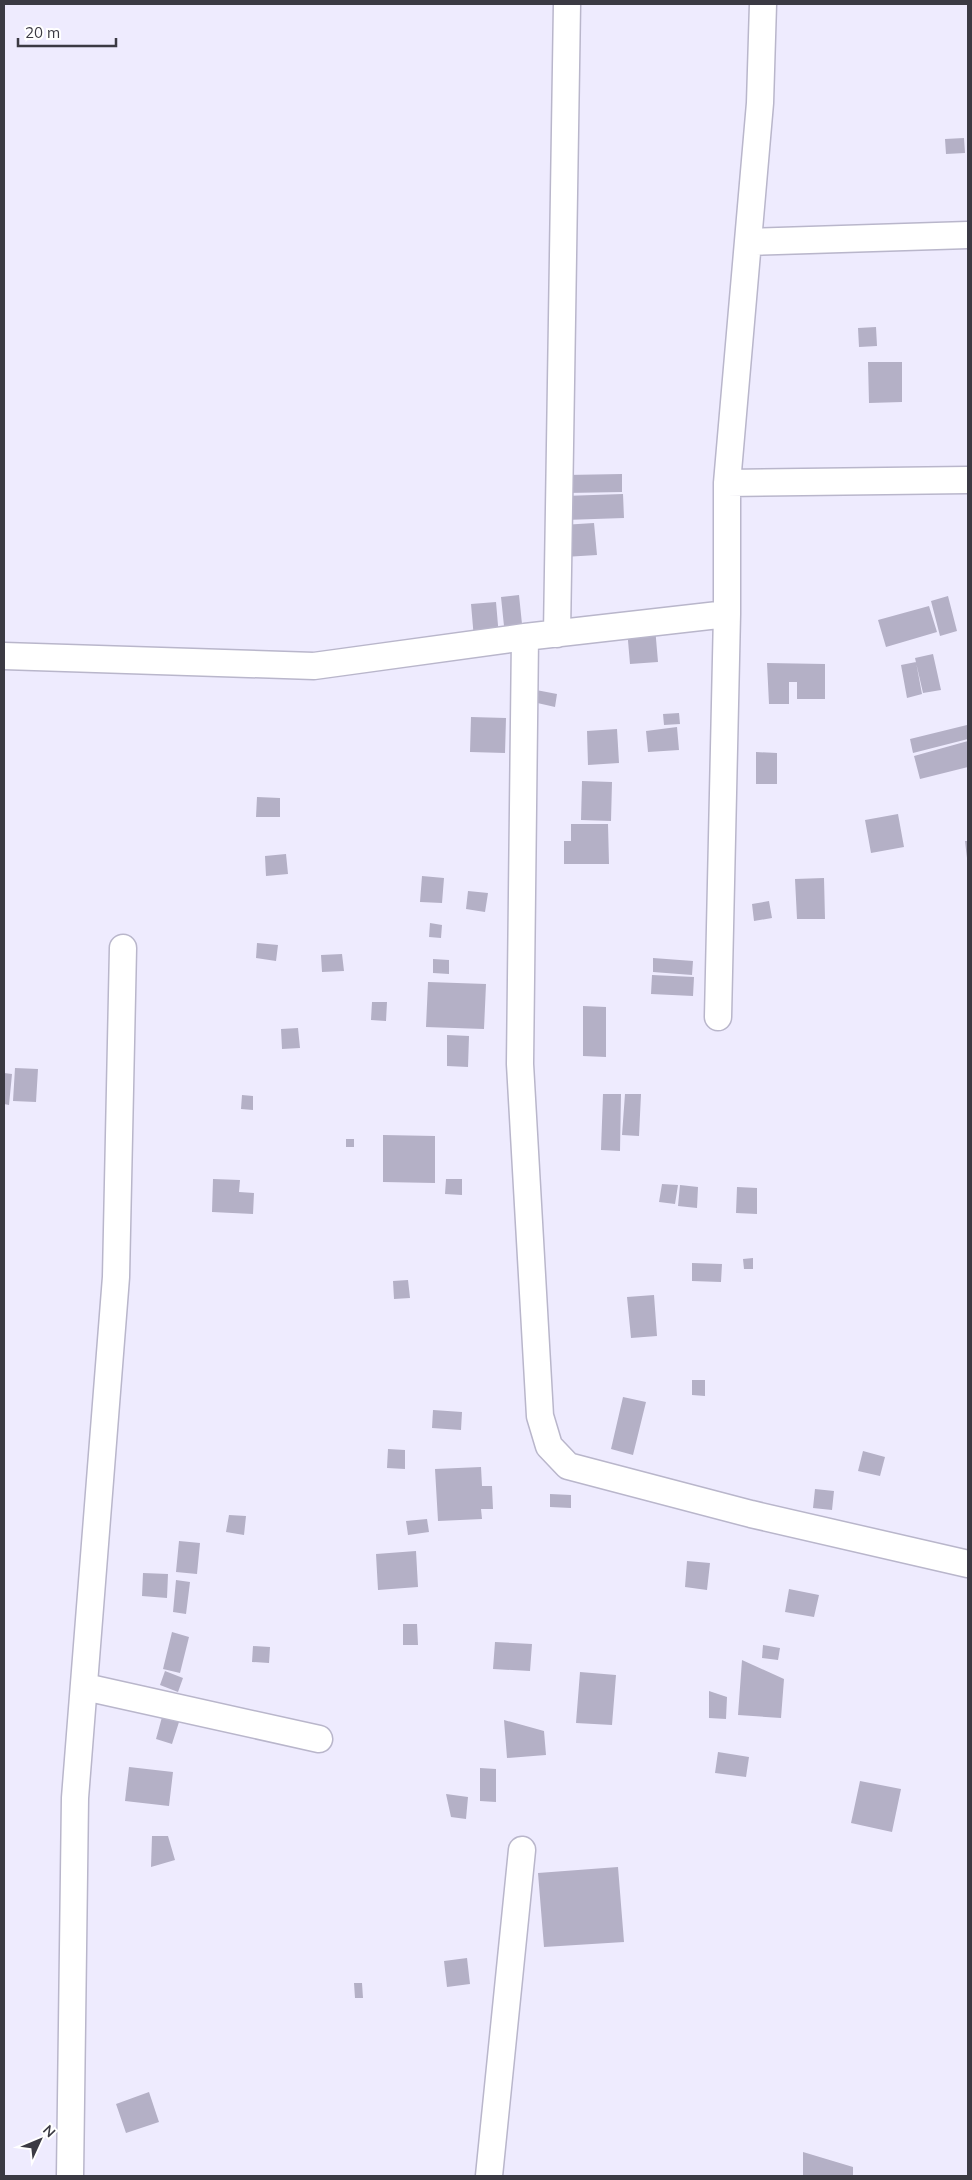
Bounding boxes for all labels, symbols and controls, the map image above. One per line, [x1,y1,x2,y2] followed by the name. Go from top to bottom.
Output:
[18,15,115,47] scale bar
[25,23,60,42] text: 20 m
[15,2115,65,2165] north arrow
[39,2121,59,2141] text: N

